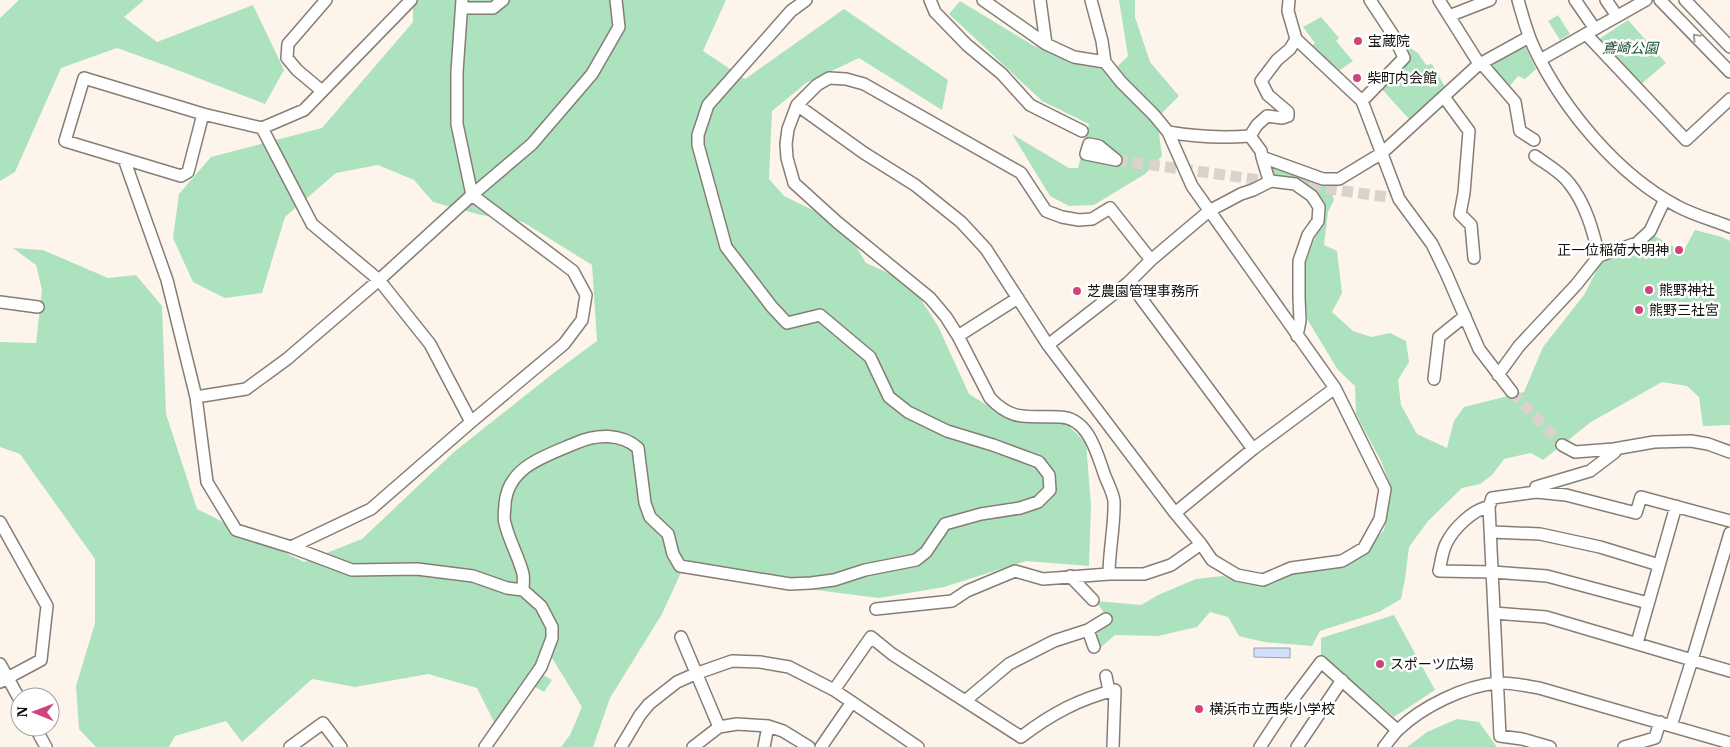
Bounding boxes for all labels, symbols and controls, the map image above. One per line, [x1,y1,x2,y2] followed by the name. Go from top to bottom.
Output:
[1368,32,1410,50] place label: 宝蔵院
[1693,34,1702,43] one-way arrow
[1352,35,1364,47] marker: 宝蔵院
[1602,39,1660,57] park label: 鳶崎公園
[1367,69,1437,87] place label: 柴町内会館
[1351,72,1363,84] marker: 柴町内会館
[1557,241,1669,259] place label: 正一位稲荷大明神
[1673,244,1685,256] marker: 正一位稲荷大明神
[1659,281,1715,299] place label: 熊野神社
[1087,282,1199,300] place label: 芝農園管理事務所
[1643,284,1655,296] marker: 熊野神社
[1071,285,1083,297] marker: 芝農園管理事務所
[1649,301,1719,319] place label: 熊野三社宮
[1633,304,1645,316] marker: 熊野三社宮
[1390,655,1474,673] place label: スポーツ広場
[1374,658,1386,670] marker: スポーツ広場
[10,687,60,737] north arrow
[1209,700,1335,718] place label: 横浜市立西柴小学校
[1193,703,1205,715] marker: 横浜市立西柴小学校
[13,706,31,717] text: N

